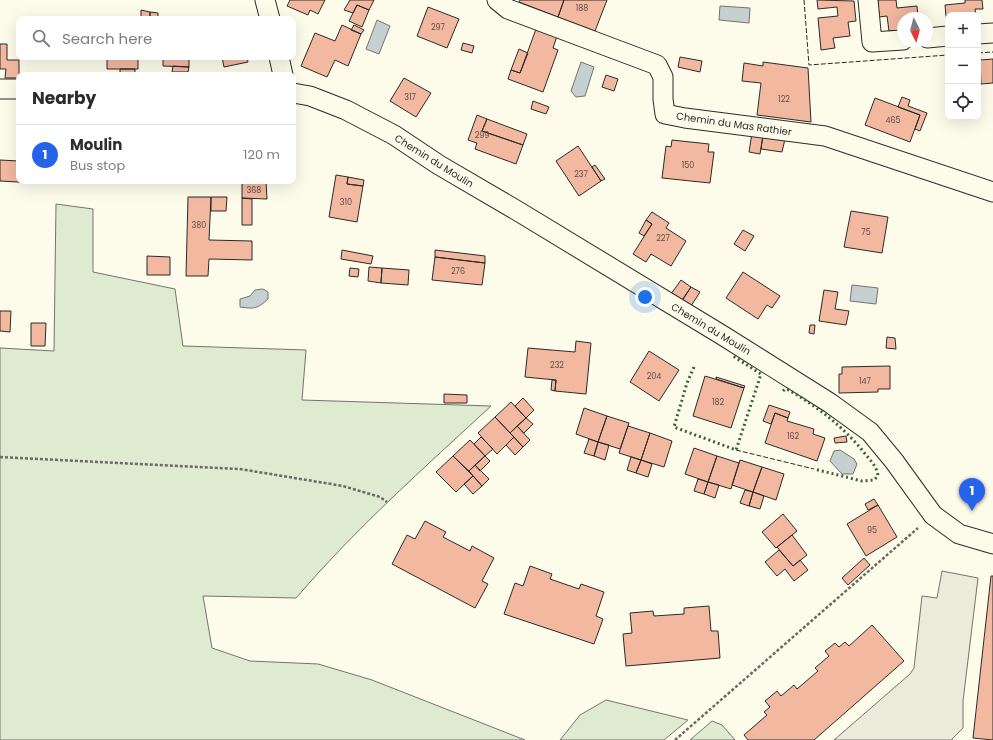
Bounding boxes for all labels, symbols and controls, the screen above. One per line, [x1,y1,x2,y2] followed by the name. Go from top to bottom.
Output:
[576,3,588,14] house number: 188
[897,12,933,48] north arrow
[945,12,981,120] map controls
[945,12,981,48] button: +
[16,16,296,60] search box
[431,22,446,33] house number: 297
[30,27,52,49] icon: search
[62,28,152,49] text: Search here
[945,48,981,84] button: −
[945,84,981,120] button: locate
[32,86,96,110] text: Nearby
[404,92,416,103] house number: 317
[778,94,790,105] house number: 122
[675,108,793,140] street label: Chemin du Mas Rathier
[885,115,901,126] house number: 465
[475,130,489,141] house number: 299
[392,131,476,191] street label: Chemin du Moulin
[70,134,122,155] text: Moulin
[43,145,47,164] text: 1
[243,145,280,164] text: 120 m
[70,156,125,175] text: Bus stop
[682,160,694,171] house number: 150
[574,169,588,180] house number: 237
[247,185,261,196] house number: 368
[340,197,352,208] house number: 310
[192,220,206,231] house number: 380
[861,227,871,238] house number: 75
[656,233,670,244] house number: 227
[451,266,465,277] house number: 276
[635,287,655,307] your location
[668,299,754,359] street label: Chemin du Moulin
[550,360,564,371] house number: 232
[647,371,661,382] house number: 204
[859,376,872,387] house number: 147
[712,397,724,408] house number: 182
[787,431,800,442] house number: 162
[959,478,985,511] pin: 1
[867,525,877,536] house number: 95

